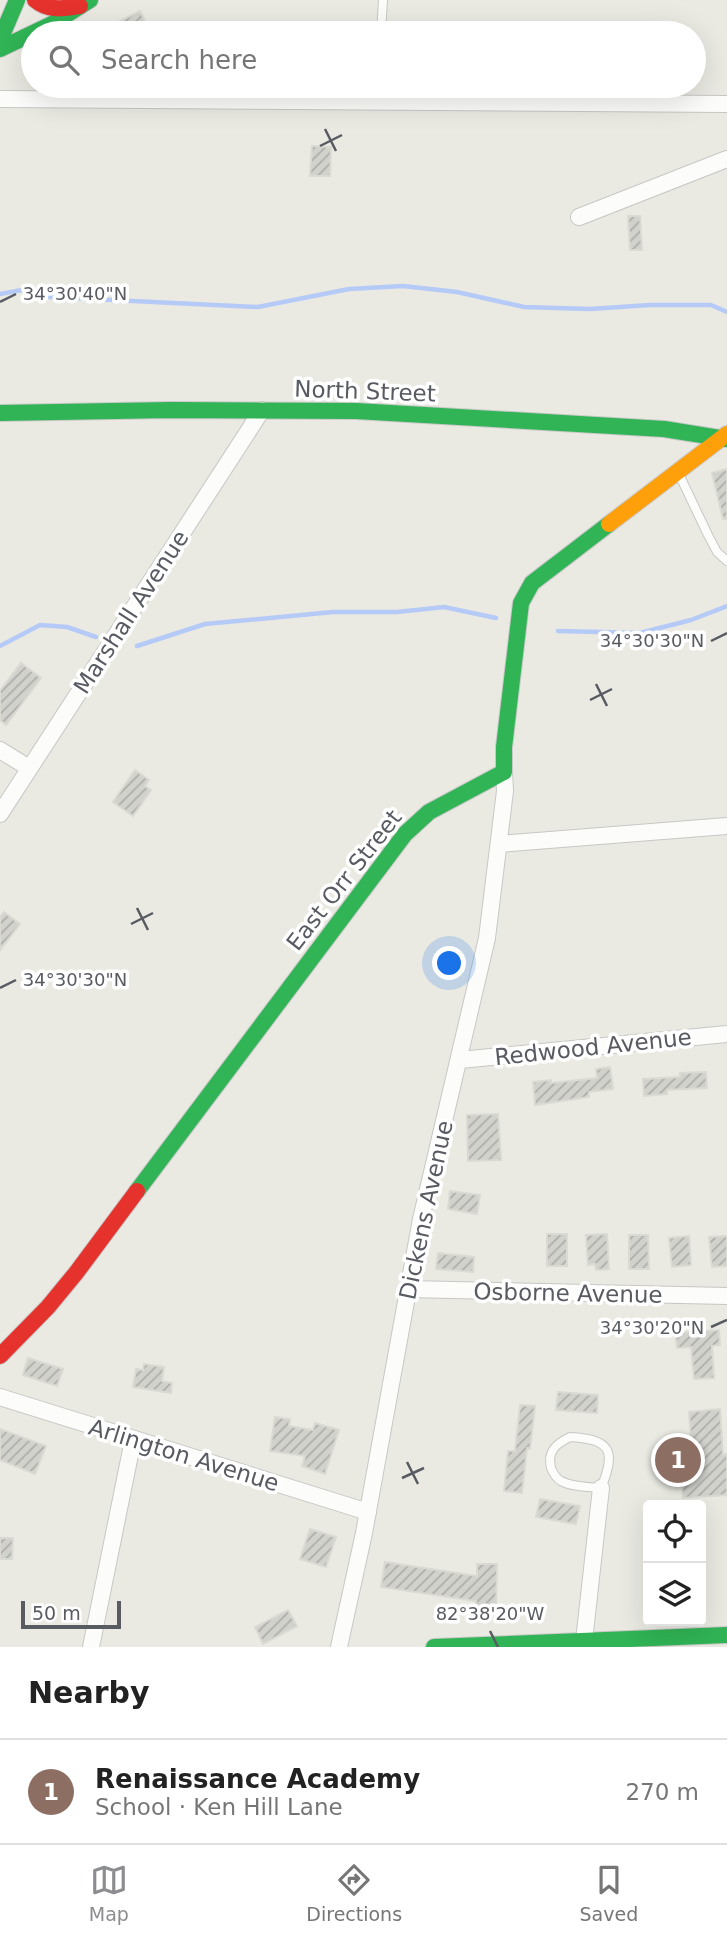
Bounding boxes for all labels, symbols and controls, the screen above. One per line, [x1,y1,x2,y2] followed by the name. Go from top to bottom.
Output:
[21,21,706,98] search box
[45,41,83,79] icon: search
[101,45,257,75] text: Search here
[23,283,127,304] text: 34°30'40"N
[294,376,436,406] street label: North Street
[68,525,194,699] street label: Marshall Avenue
[600,630,704,651] text: 34°30'30"N
[281,805,407,955] street label: East Orr Street
[432,946,466,980] your location
[23,969,127,990] text: 34°30'30"N
[493,1024,693,1070] street label: Redwood Avenue
[394,1118,458,1302] street label: Dickens Avenue
[473,1278,663,1308] street label: Osborne Avenue
[600,1317,704,1338] text: 34°30'20"N
[86,1414,282,1496] street label: Arlington Avenue
[655,1434,701,1486] pin: 1
[643,1500,706,1626] map controls
[643,1500,706,1563] button: locate
[643,1563,706,1626] button: layers
[21,1598,121,1630] scale bar
[32,1602,81,1624] text: 50 m
[436,1603,545,1624] text: 82°38'20"W
[28,1675,150,1710] text: Nearby
[95,1764,420,1794] text: Renaissance Academy
[43,1779,59,1805] text: 1
[625,1779,699,1805] text: 270 m
[95,1794,343,1820] text: School · Ken Hill Lane
[89,1861,129,1925] tab: Map
[306,1861,402,1925] tab: Directions
[580,1861,638,1925] tab: Saved

